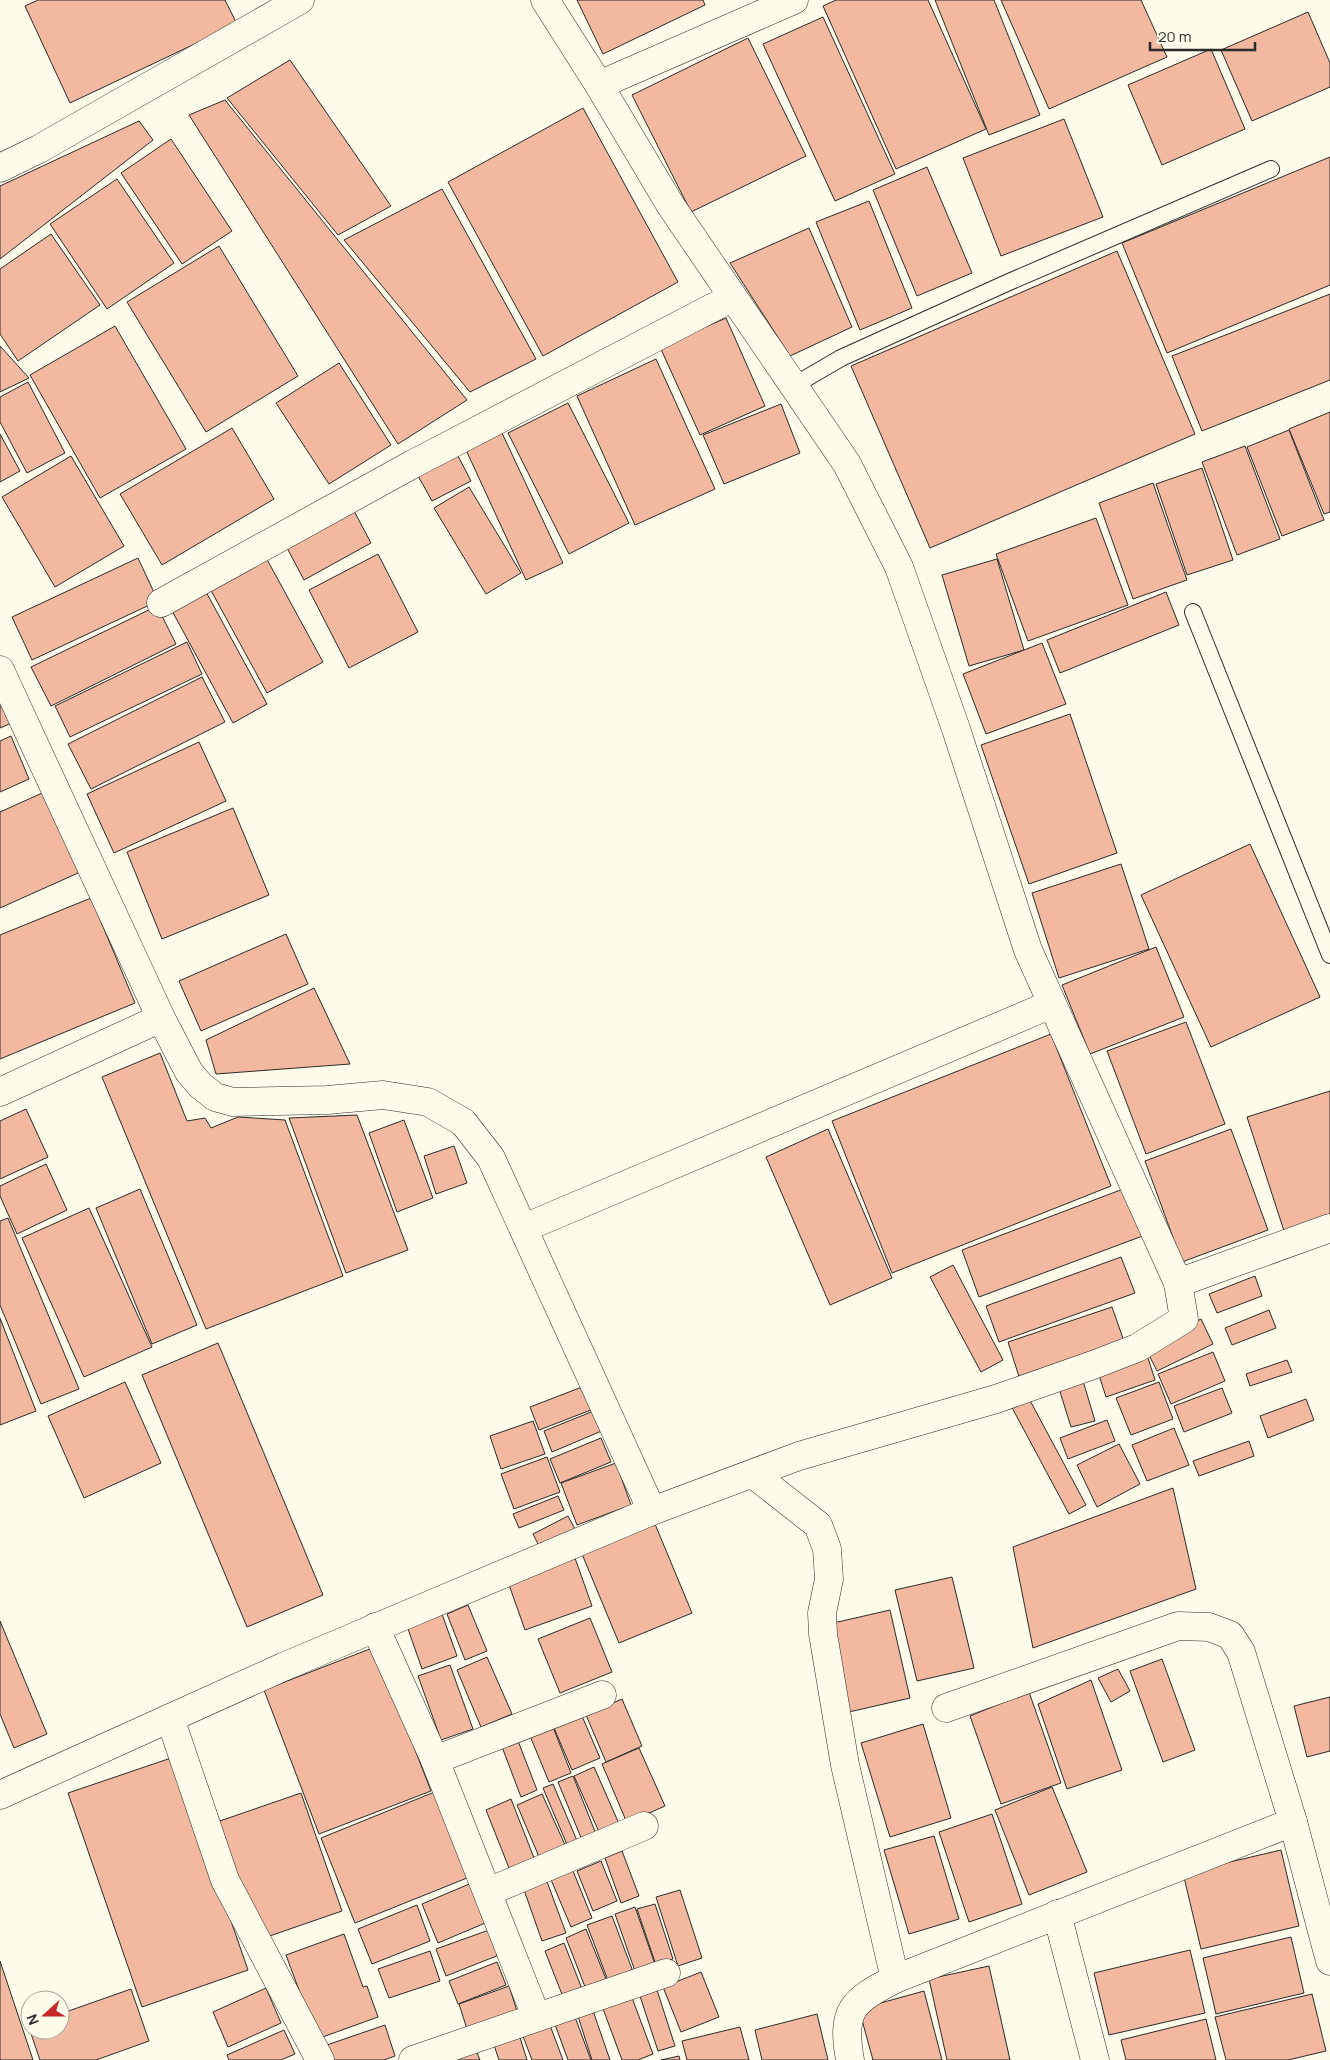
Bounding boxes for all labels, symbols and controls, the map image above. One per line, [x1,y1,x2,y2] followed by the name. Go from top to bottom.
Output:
[1150,20,1255,52] scale bar
[1158,26,1191,47] text: 20 m
[20,1990,70,2040] north arrow
[22,2012,43,2028] text: N

